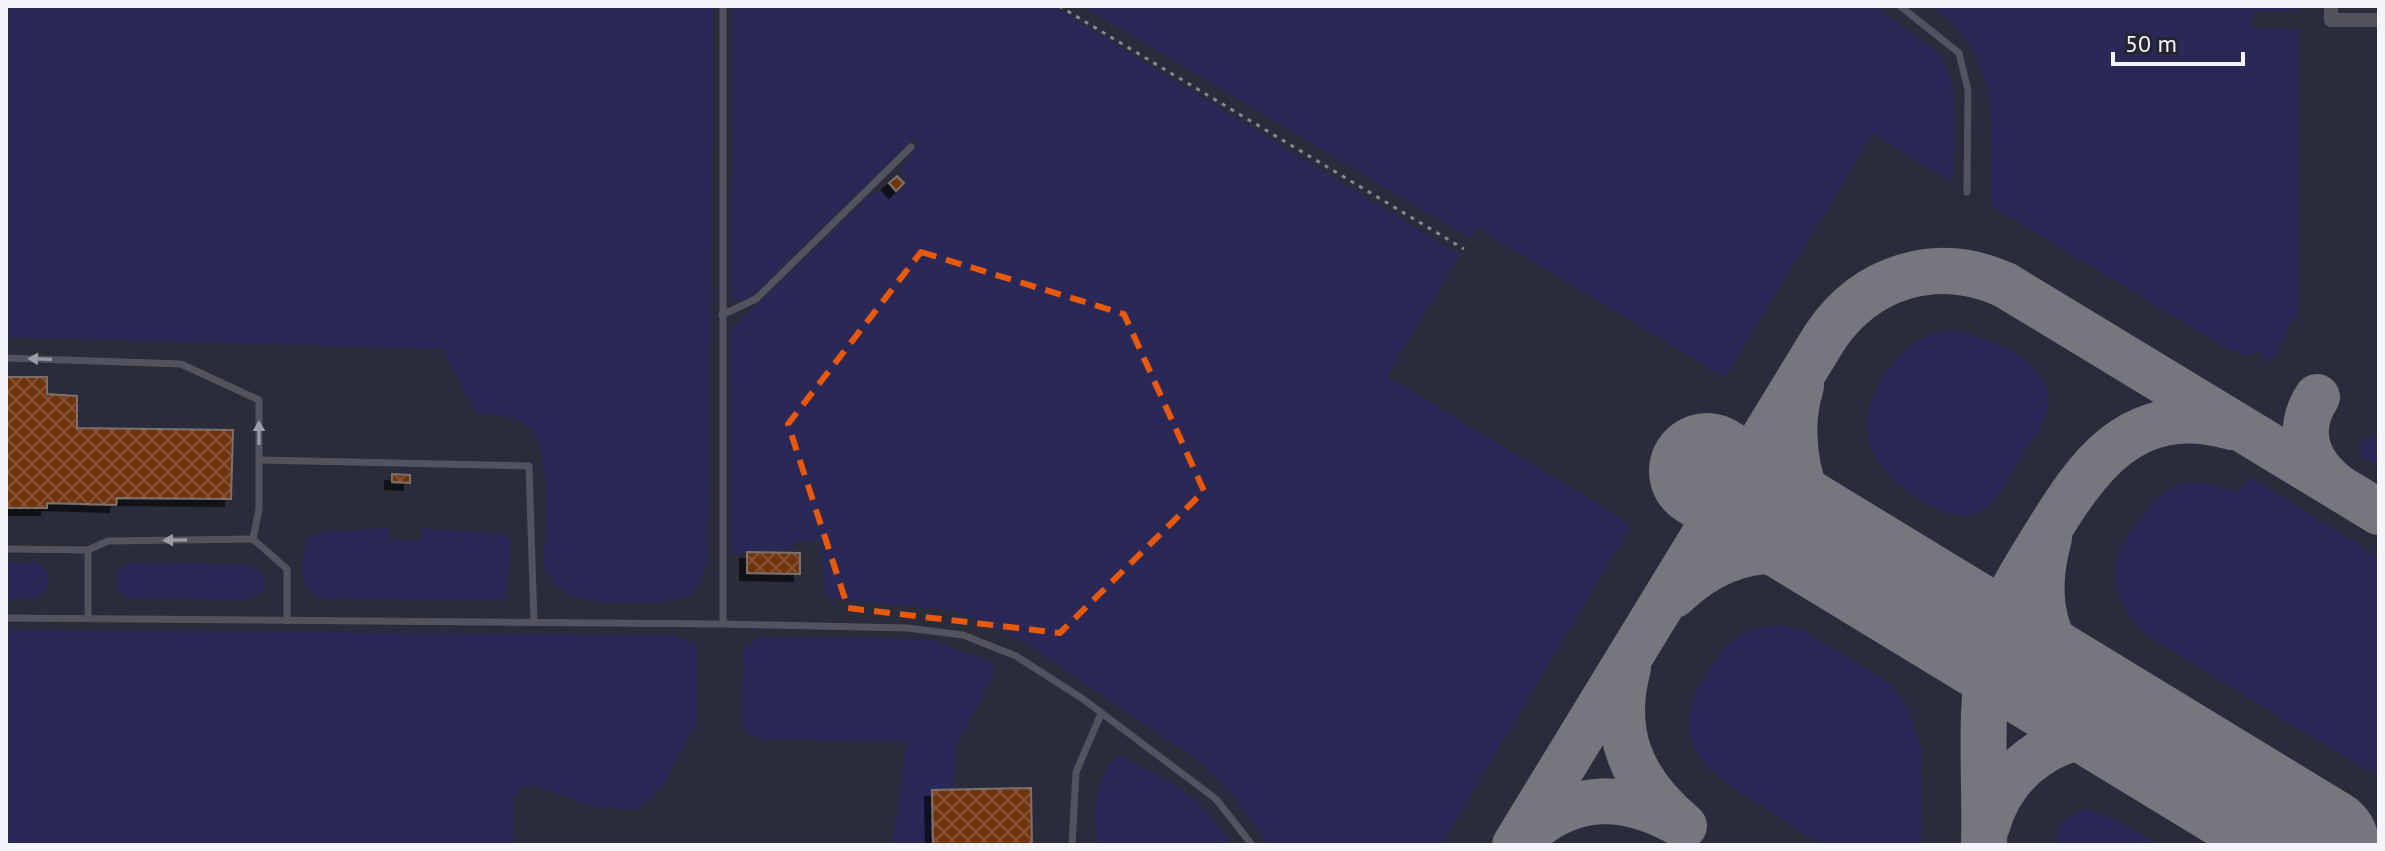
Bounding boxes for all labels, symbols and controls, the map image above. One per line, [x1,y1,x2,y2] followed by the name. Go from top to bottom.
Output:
[2113,16,2243,66] scale bar
[2125,28,2177,59] text: 50 m
[27,353,52,366] one-way arrow
[253,420,265,445] one-way arrow
[162,534,187,546] one-way arrow

